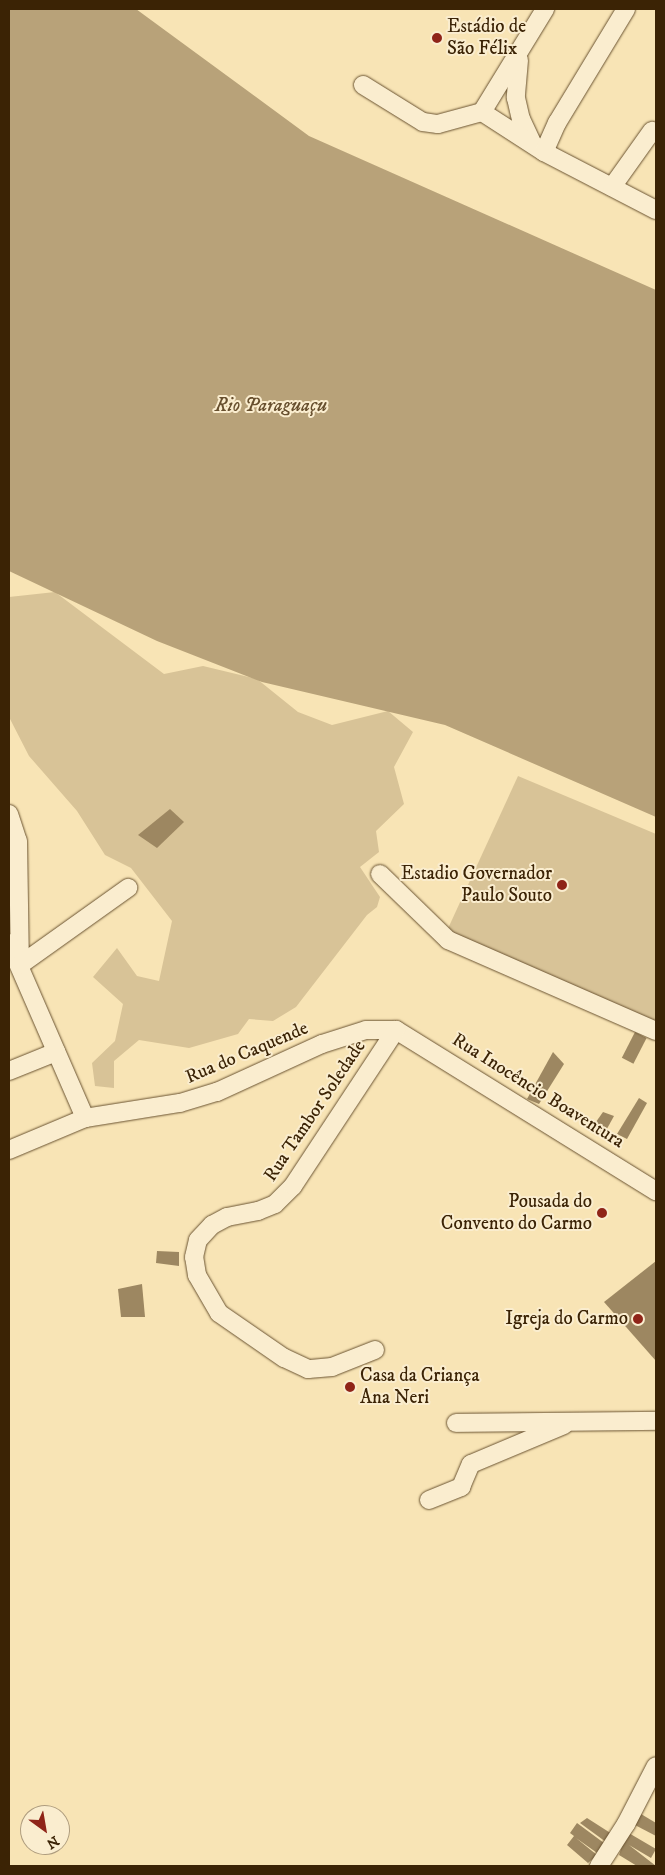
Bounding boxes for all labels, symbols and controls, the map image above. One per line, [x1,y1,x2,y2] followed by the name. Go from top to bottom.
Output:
[447,16,526,60] place label: Estádio de São Félix
[431,32,443,44] marker: Estádio de São Félix
[215,393,327,417] water label: Rio Paraguaçu
[401,863,552,907] place label: Estadio Governador Paulo Souto
[556,879,568,891] marker: Estadio Governador Paulo Souto
[182,1017,312,1089] street label: Rua do Caquende
[448,1029,628,1153] street label: Rua Inocêncio Boaventura
[259,1036,371,1186] street label: Rua Tambor Soledade
[441,1191,592,1235] place label: Pousada do Convento do Carmo
[596,1207,608,1219] marker: Pousada do Convento do Carmo
[505,1308,628,1330] place label: Igreja do Carmo
[632,1313,644,1325] marker: Igreja do Carmo
[360,1365,480,1409] place label: Casa da Criança Ana Neri
[344,1381,356,1393] marker: Casa da Criança Ana Neri
[20,1805,70,1855] north arrow
[43,1831,62,1853] text: N

